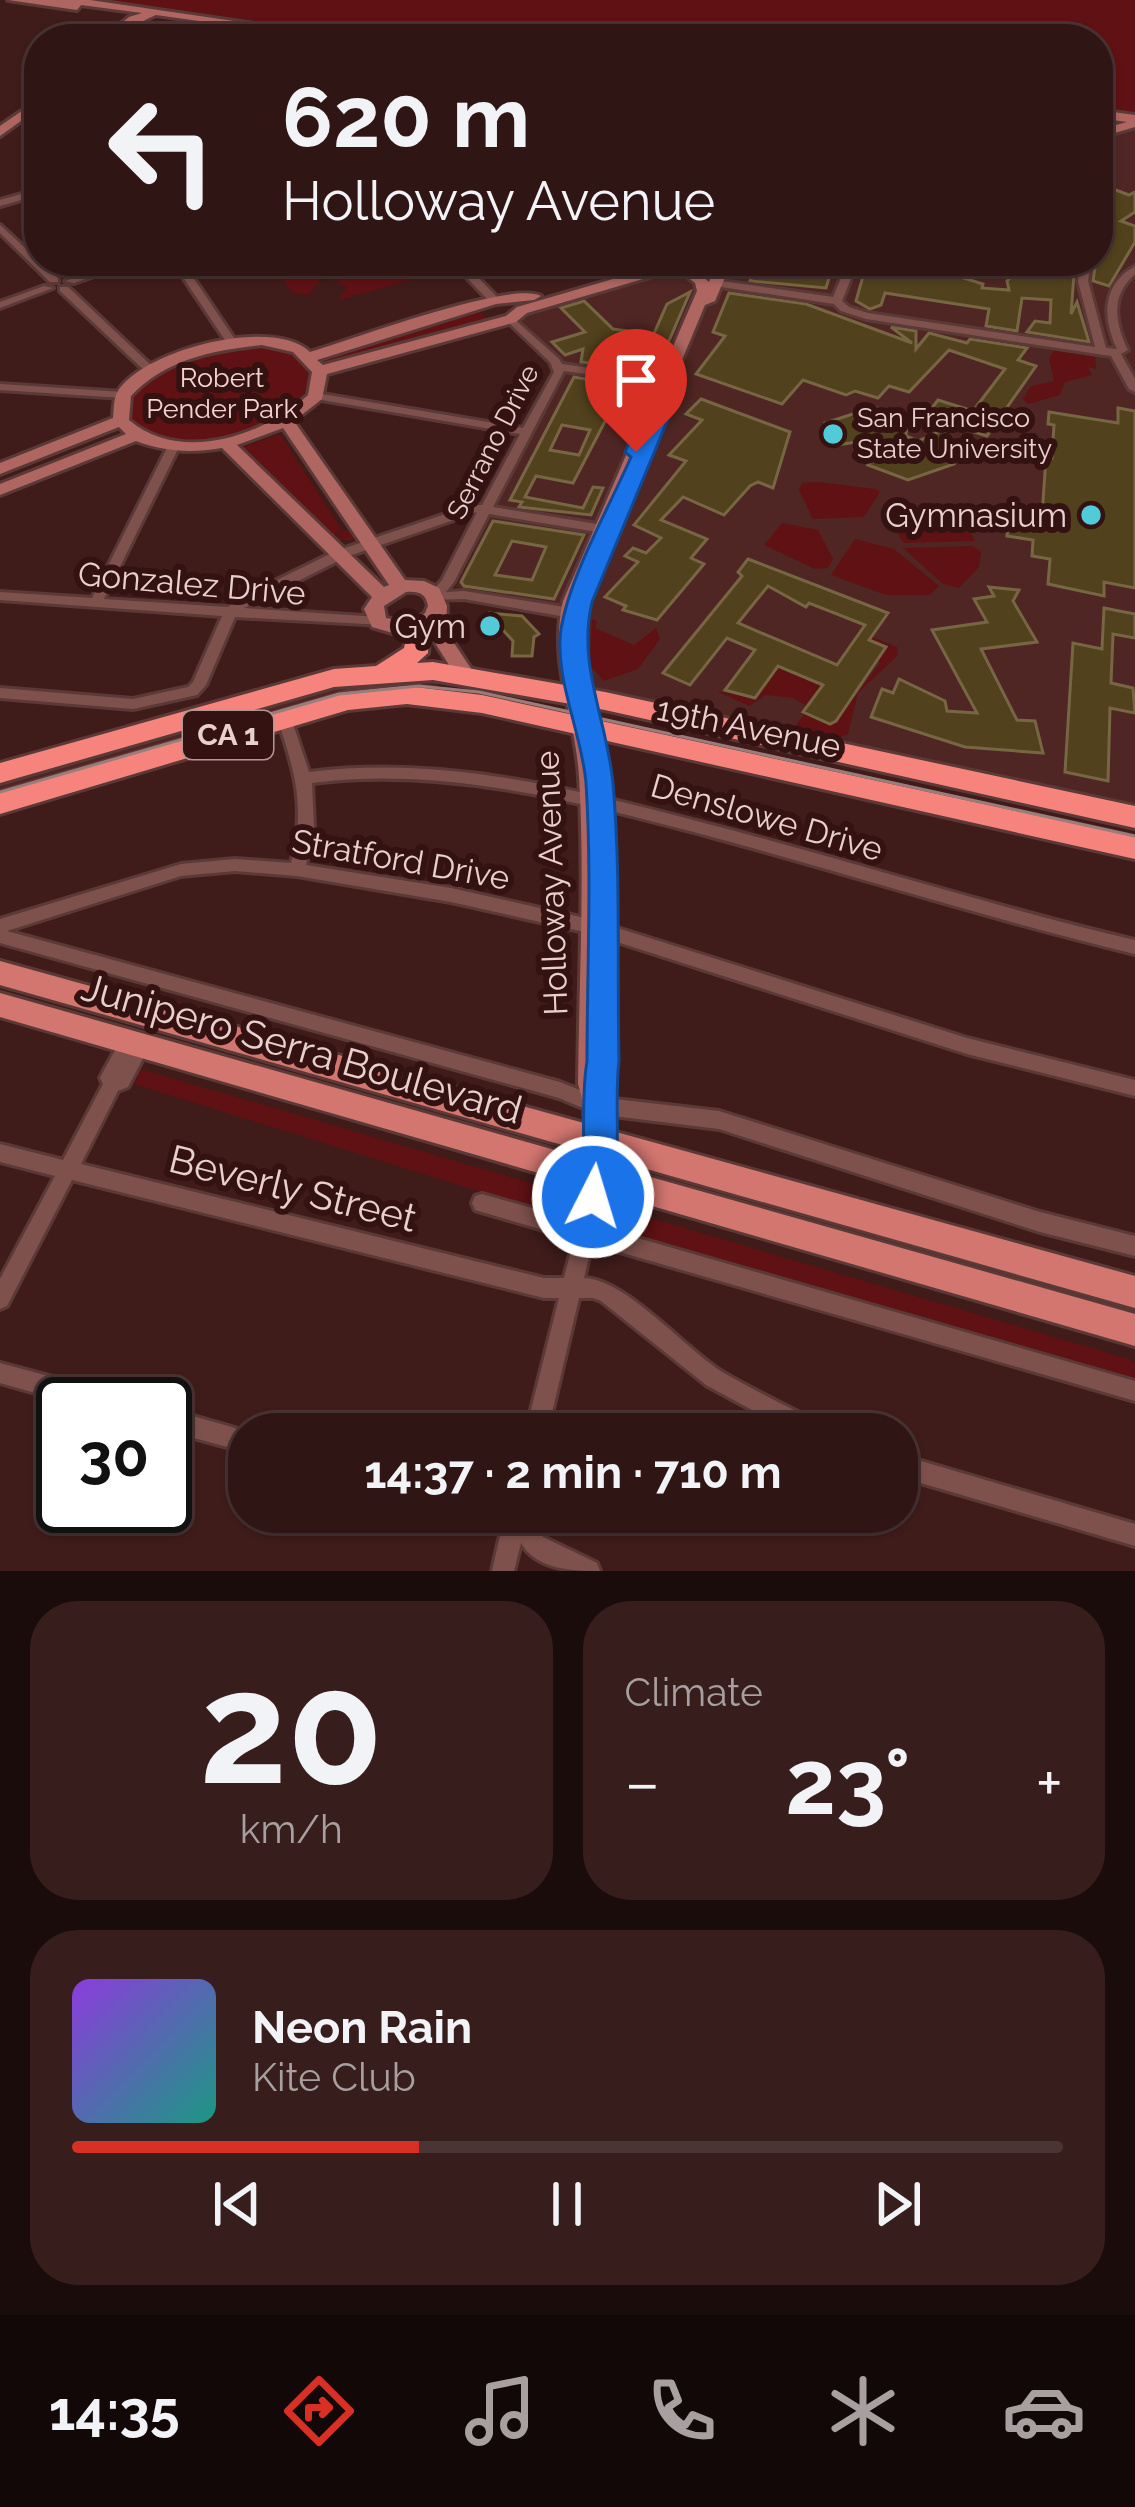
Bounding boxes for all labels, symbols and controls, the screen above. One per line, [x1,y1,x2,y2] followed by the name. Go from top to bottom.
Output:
[282,68,530,167] text: 620 m
[84,72,240,228] icon: left
[282,169,715,233] text: Holloway Avenue
[585,329,687,452] pin
[603,347,669,413] icon: arrive
[440,359,545,524] street label: Serrano Drive
[146,362,299,424] park label: Robert Pender Park
[857,402,1052,464] place label: San Francisco State University
[820,421,846,447] marker: San Francisco State University
[885,496,1067,535] place label: Gymnasium
[1078,502,1104,528] marker: Gymnasium
[77,554,307,613] street label: Gonzalez Drive
[394,607,466,646] place label: Gym
[477,613,503,639] marker: Gym
[653,689,844,766] street label: 19th Avenue
[183,711,273,759] road number: CA 1
[527,750,576,1016] street label: Holloway Avenue
[647,766,887,869] street label: Denslowe Drive
[289,821,513,898] street label: Stratford Drive
[77,963,527,1133] street label: Junipero Serra Boulevard
[530,1134,656,1260] position arrow
[165,1135,421,1241] street label: Beverly Street
[36,1377,192,1533] speed limit sign: 30
[364,1446,782,1499] text: 14:37 · 2 min · 710 m
[199,1636,383,1820] text: 20
[625,1669,763,1715] text: Climate
[785,1729,910,1835] text: 23°
[625,1744,660,1821] text: −
[1036,1744,1063,1821] text: +
[240,1806,343,1852] text: km/h
[252,2001,472,2054] text: Neon Rain
[252,2054,416,2100] text: Kite Club
[204,2171,270,2237] icon: previous
[534,2171,600,2237] icon: pause
[865,2171,931,2237] icon: next
[277,2369,361,2453] icon: directions
[458,2369,542,2453] icon: music
[640,2369,724,2453] icon: phone
[821,2369,905,2453] icon: climate
[1002,2369,1086,2453] icon: car
[49,2379,180,2443] text: 14:35

